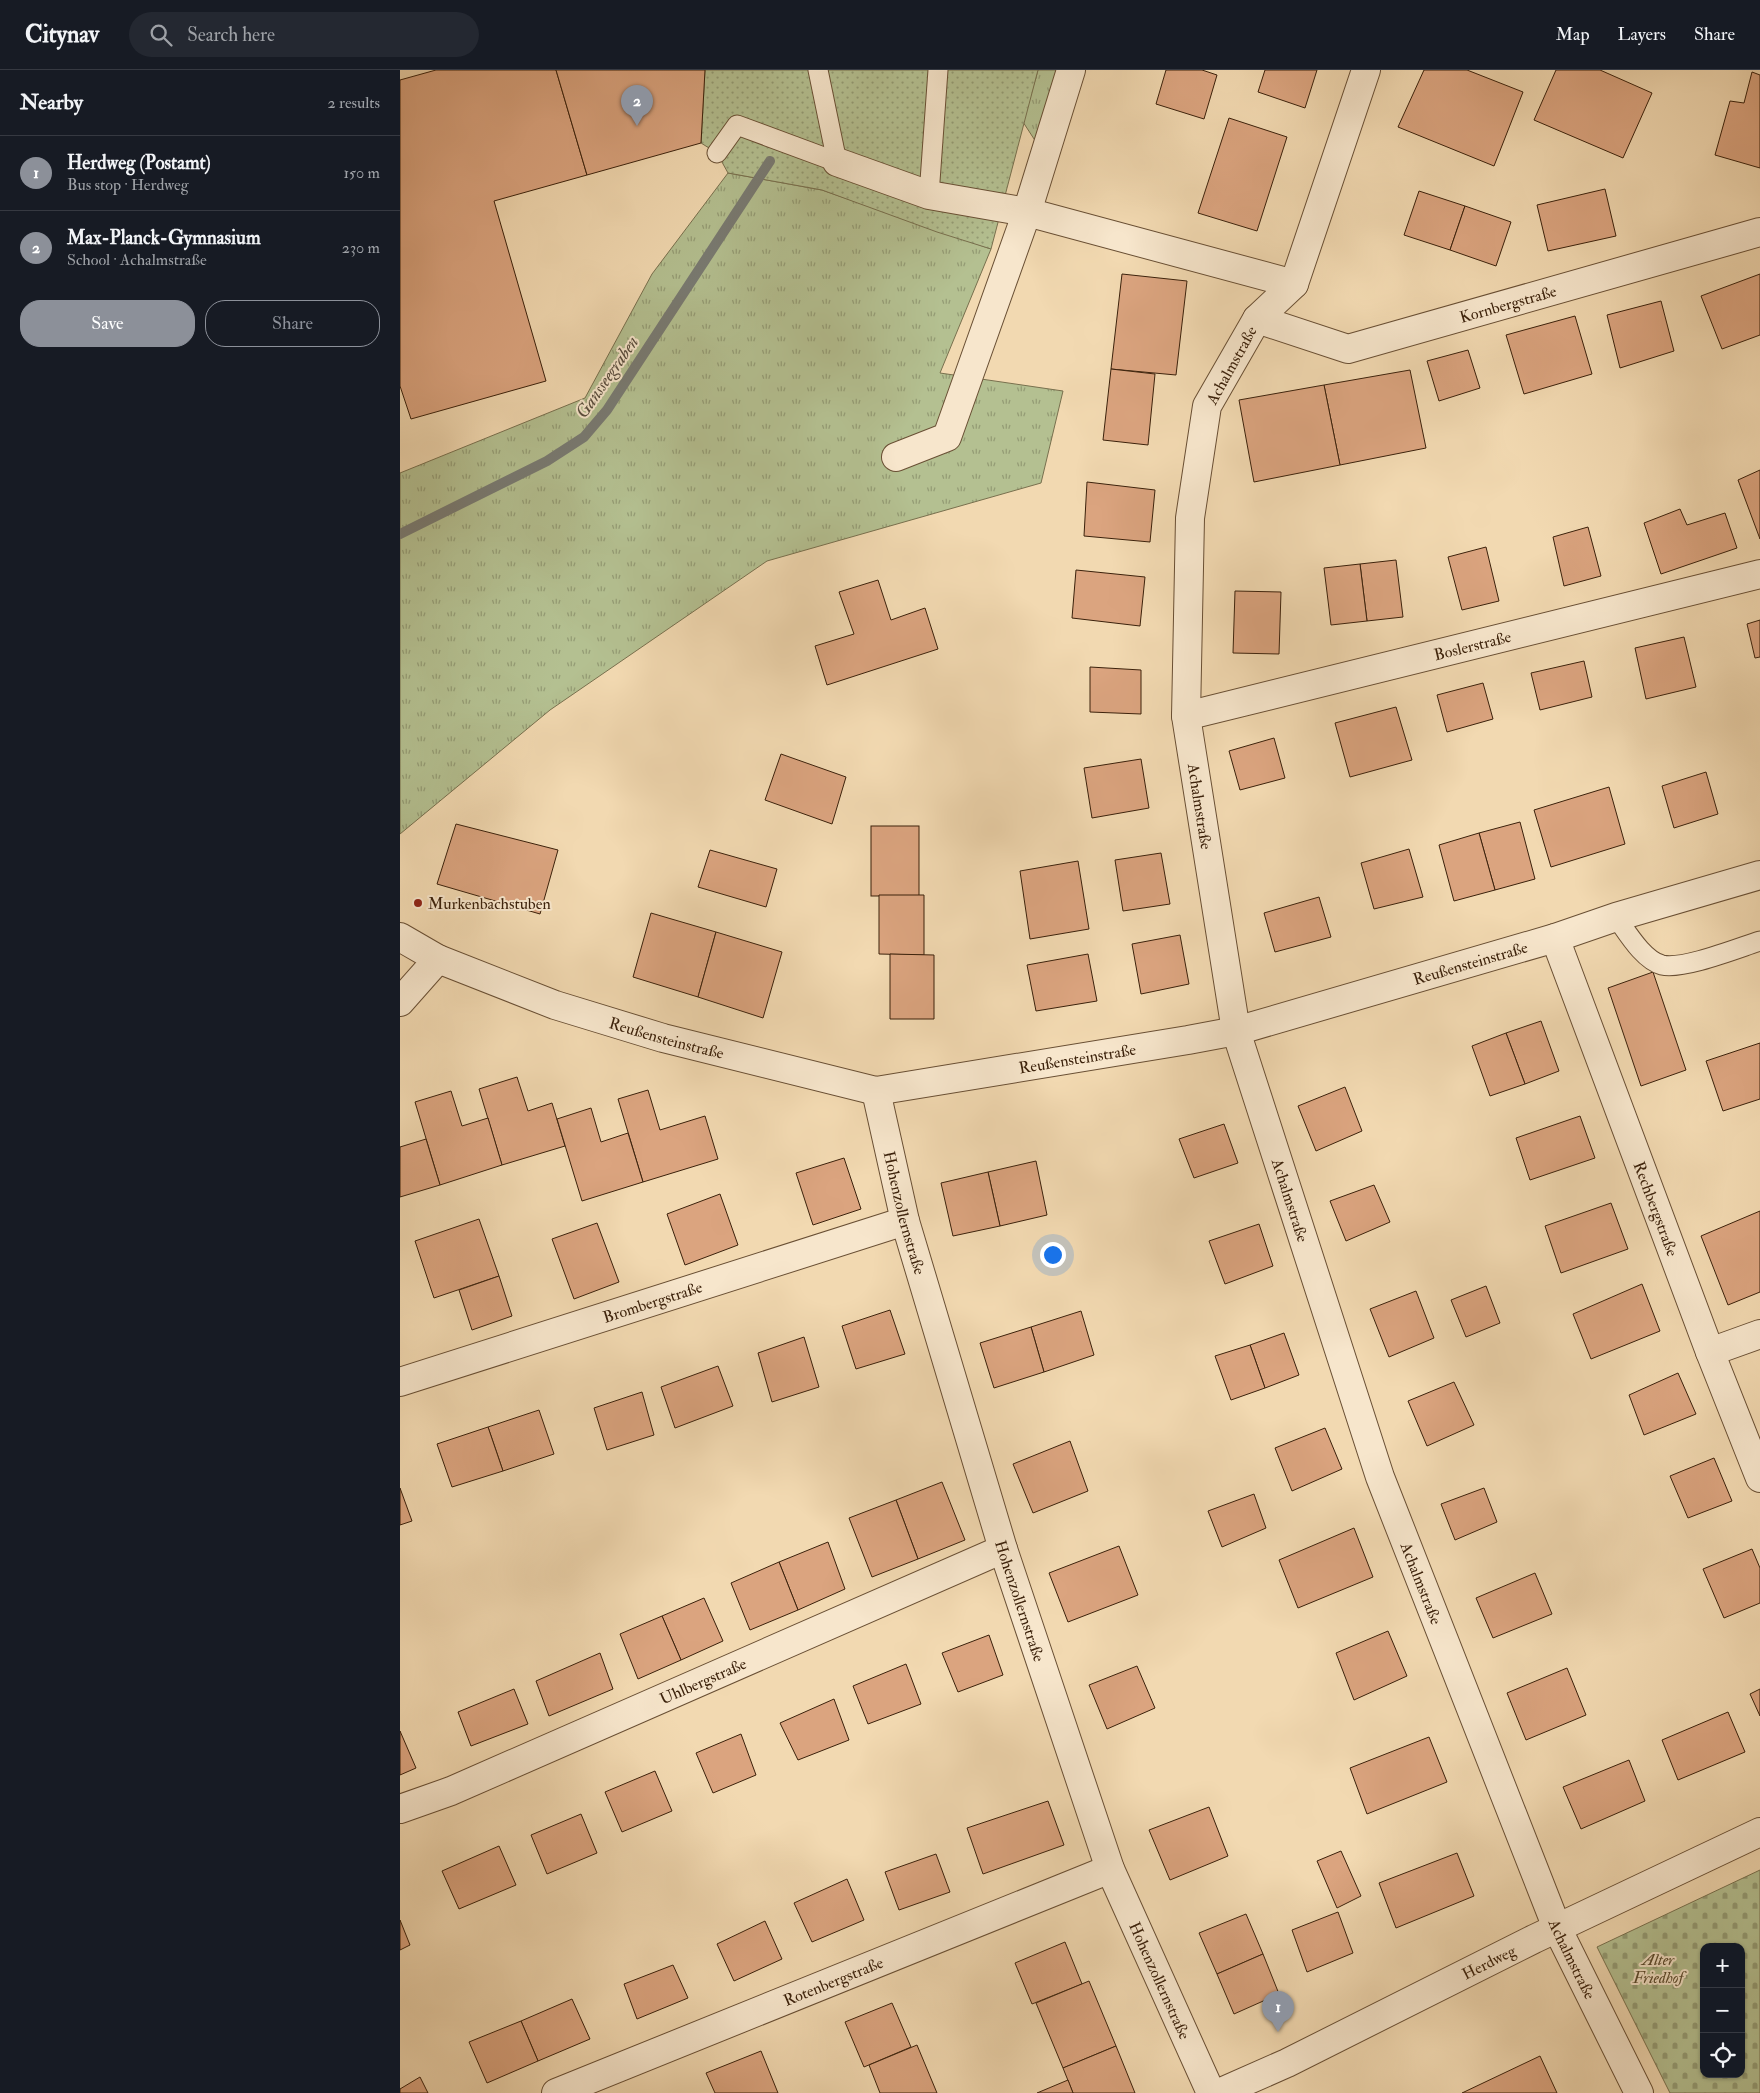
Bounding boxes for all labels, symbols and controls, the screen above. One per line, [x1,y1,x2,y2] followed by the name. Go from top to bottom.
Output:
[129,12,479,57] search box
[25,19,99,50] text: Citynav
[147,21,175,49] icon: search
[187,23,275,47] text: Search here
[1556,23,1590,46] text: Map
[1618,23,1666,46] text: Layers
[1694,23,1735,46] text: Share
[621,85,653,126] pin: 2
[20,89,83,116] text: Nearby
[327,93,380,113] text: 2 results
[67,151,211,175] text: Herdweg (Postamt)
[33,163,39,183] text: 1
[343,163,380,183] text: 150 m
[67,175,189,195] text: Bus stop · Herdweg
[67,226,261,250] text: Max-Planck-Gymnasium
[32,238,40,258] text: 2
[342,238,380,258] text: 230 m
[67,250,207,270] text: School · Achalmstraße
[1457,281,1559,328] street label: Kornbergstraße
[20,300,195,347] button: Save
[205,300,380,347] button: Share
[1202,322,1262,409] street label: Achalmstraße
[571,332,644,423] water label: Gansseegraben
[1432,627,1514,665] street label: Boslerstraße
[1183,761,1216,851] street label: Achalmstraße
[428,894,551,914] place label: Murkenbachstuben
[412,897,424,909] marker: Murkenbachstuben
[1411,937,1530,990] street label: Reußensteinstraße
[606,1013,726,1064] street label: Reußensteinstraße
[1017,1040,1138,1078] street label: Reußensteinstraße
[879,1149,930,1277] street label: Hohenzollernstraße
[1266,1155,1313,1245] street label: Achalmstraße
[1629,1159,1682,1259] street label: Rechbergstraße
[1040,1242,1066,1268] your location
[601,1277,705,1328] street label: Brombergstraße
[990,1538,1049,1665] street label: Hohenzollernstraße
[1395,1539,1446,1628] street label: Achalmstraße
[657,1654,750,1709] street label: Uhlbergstraße
[1543,1916,1600,2003] street label: Achalmstraße
[1124,1919,1195,2043] street label: Hohenzollernstraße
[1459,1940,1520,1985] street label: Herdweg
[1700,1943,1745,2078] map controls
[1700,1943,1745,1988] button: +
[1632,1950,1687,1988] park label: Alter Friedhof
[781,1953,887,2011] street label: Rotenbergstraße
[1700,1988,1745,2033] button: −
[1262,1991,1294,2032] pin: 1
[1700,2033,1745,2078] button: locate

